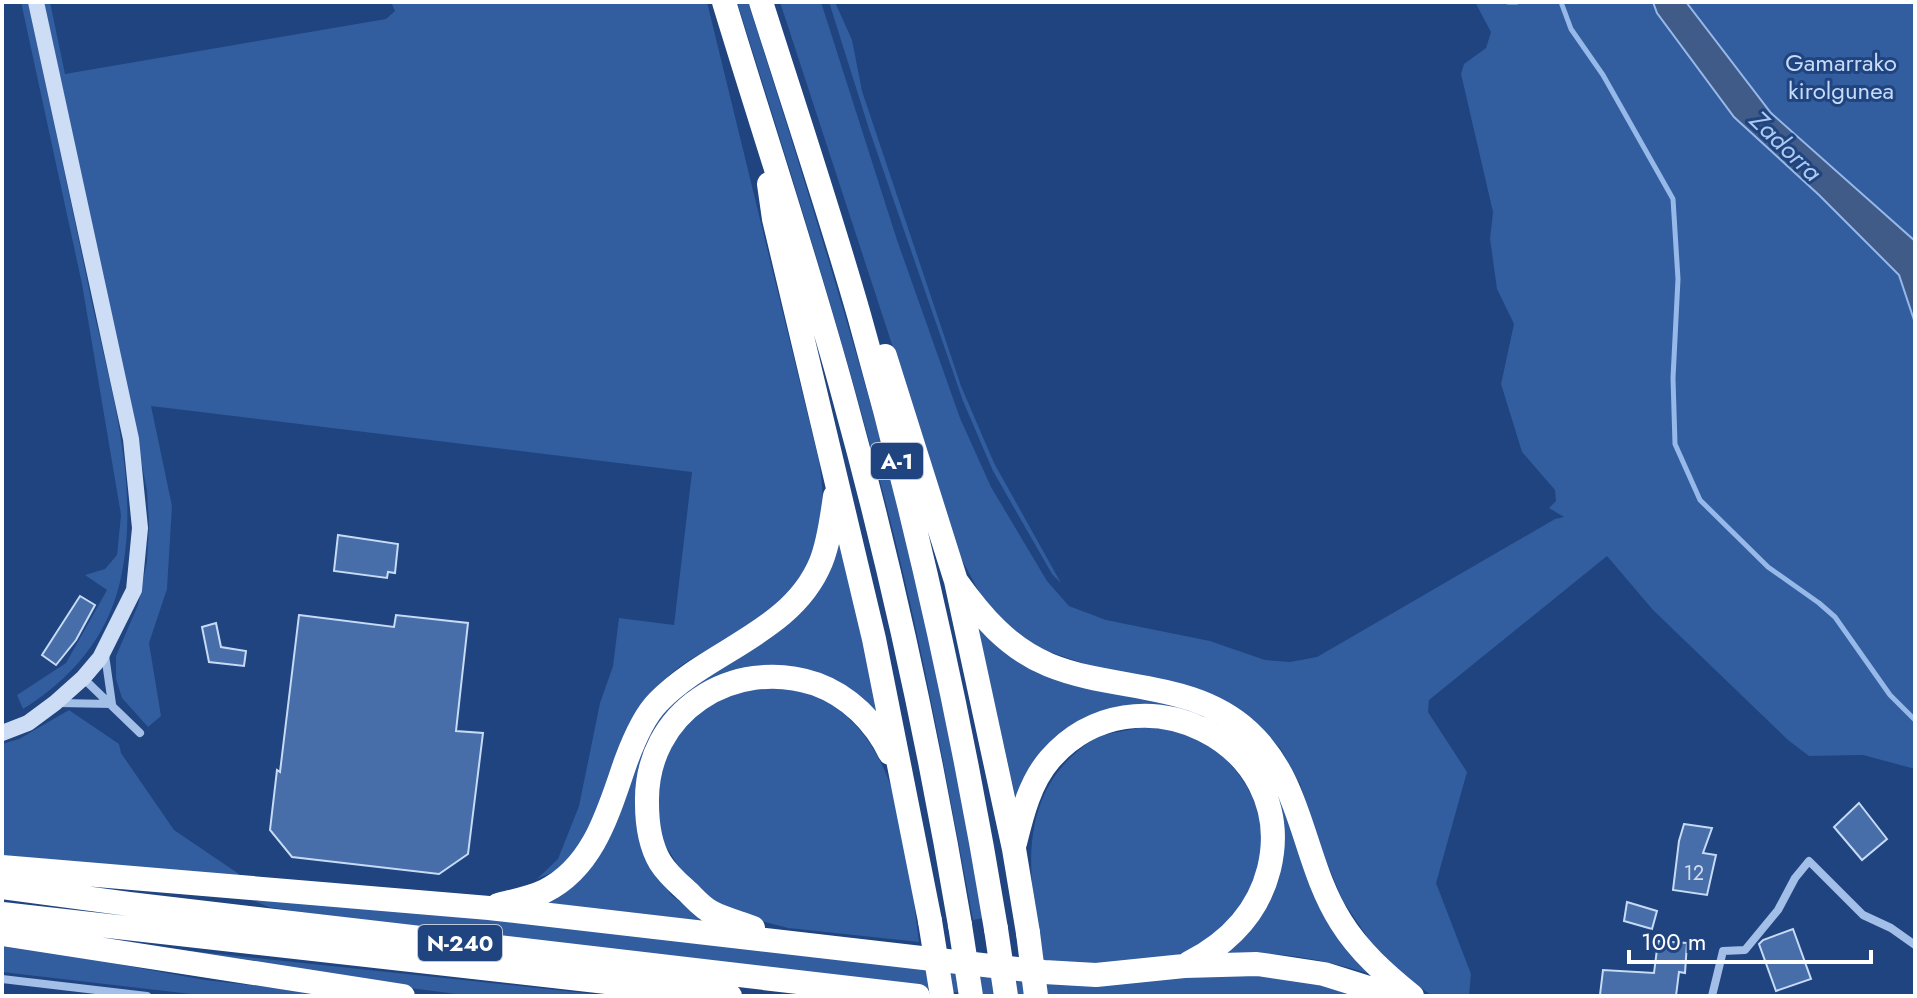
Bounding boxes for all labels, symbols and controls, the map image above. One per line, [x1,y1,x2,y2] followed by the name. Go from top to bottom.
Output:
[1785,45,1897,108] park label: Gamarrako kirolgunea
[1740,101,1831,191] water label: Zadorra
[871,443,923,479] road number: A-1
[1684,859,1704,888] house number: 12
[1629,914,1871,964] scale bar
[1641,924,1707,959] text: 100 m
[418,925,502,961] road number: N-240

